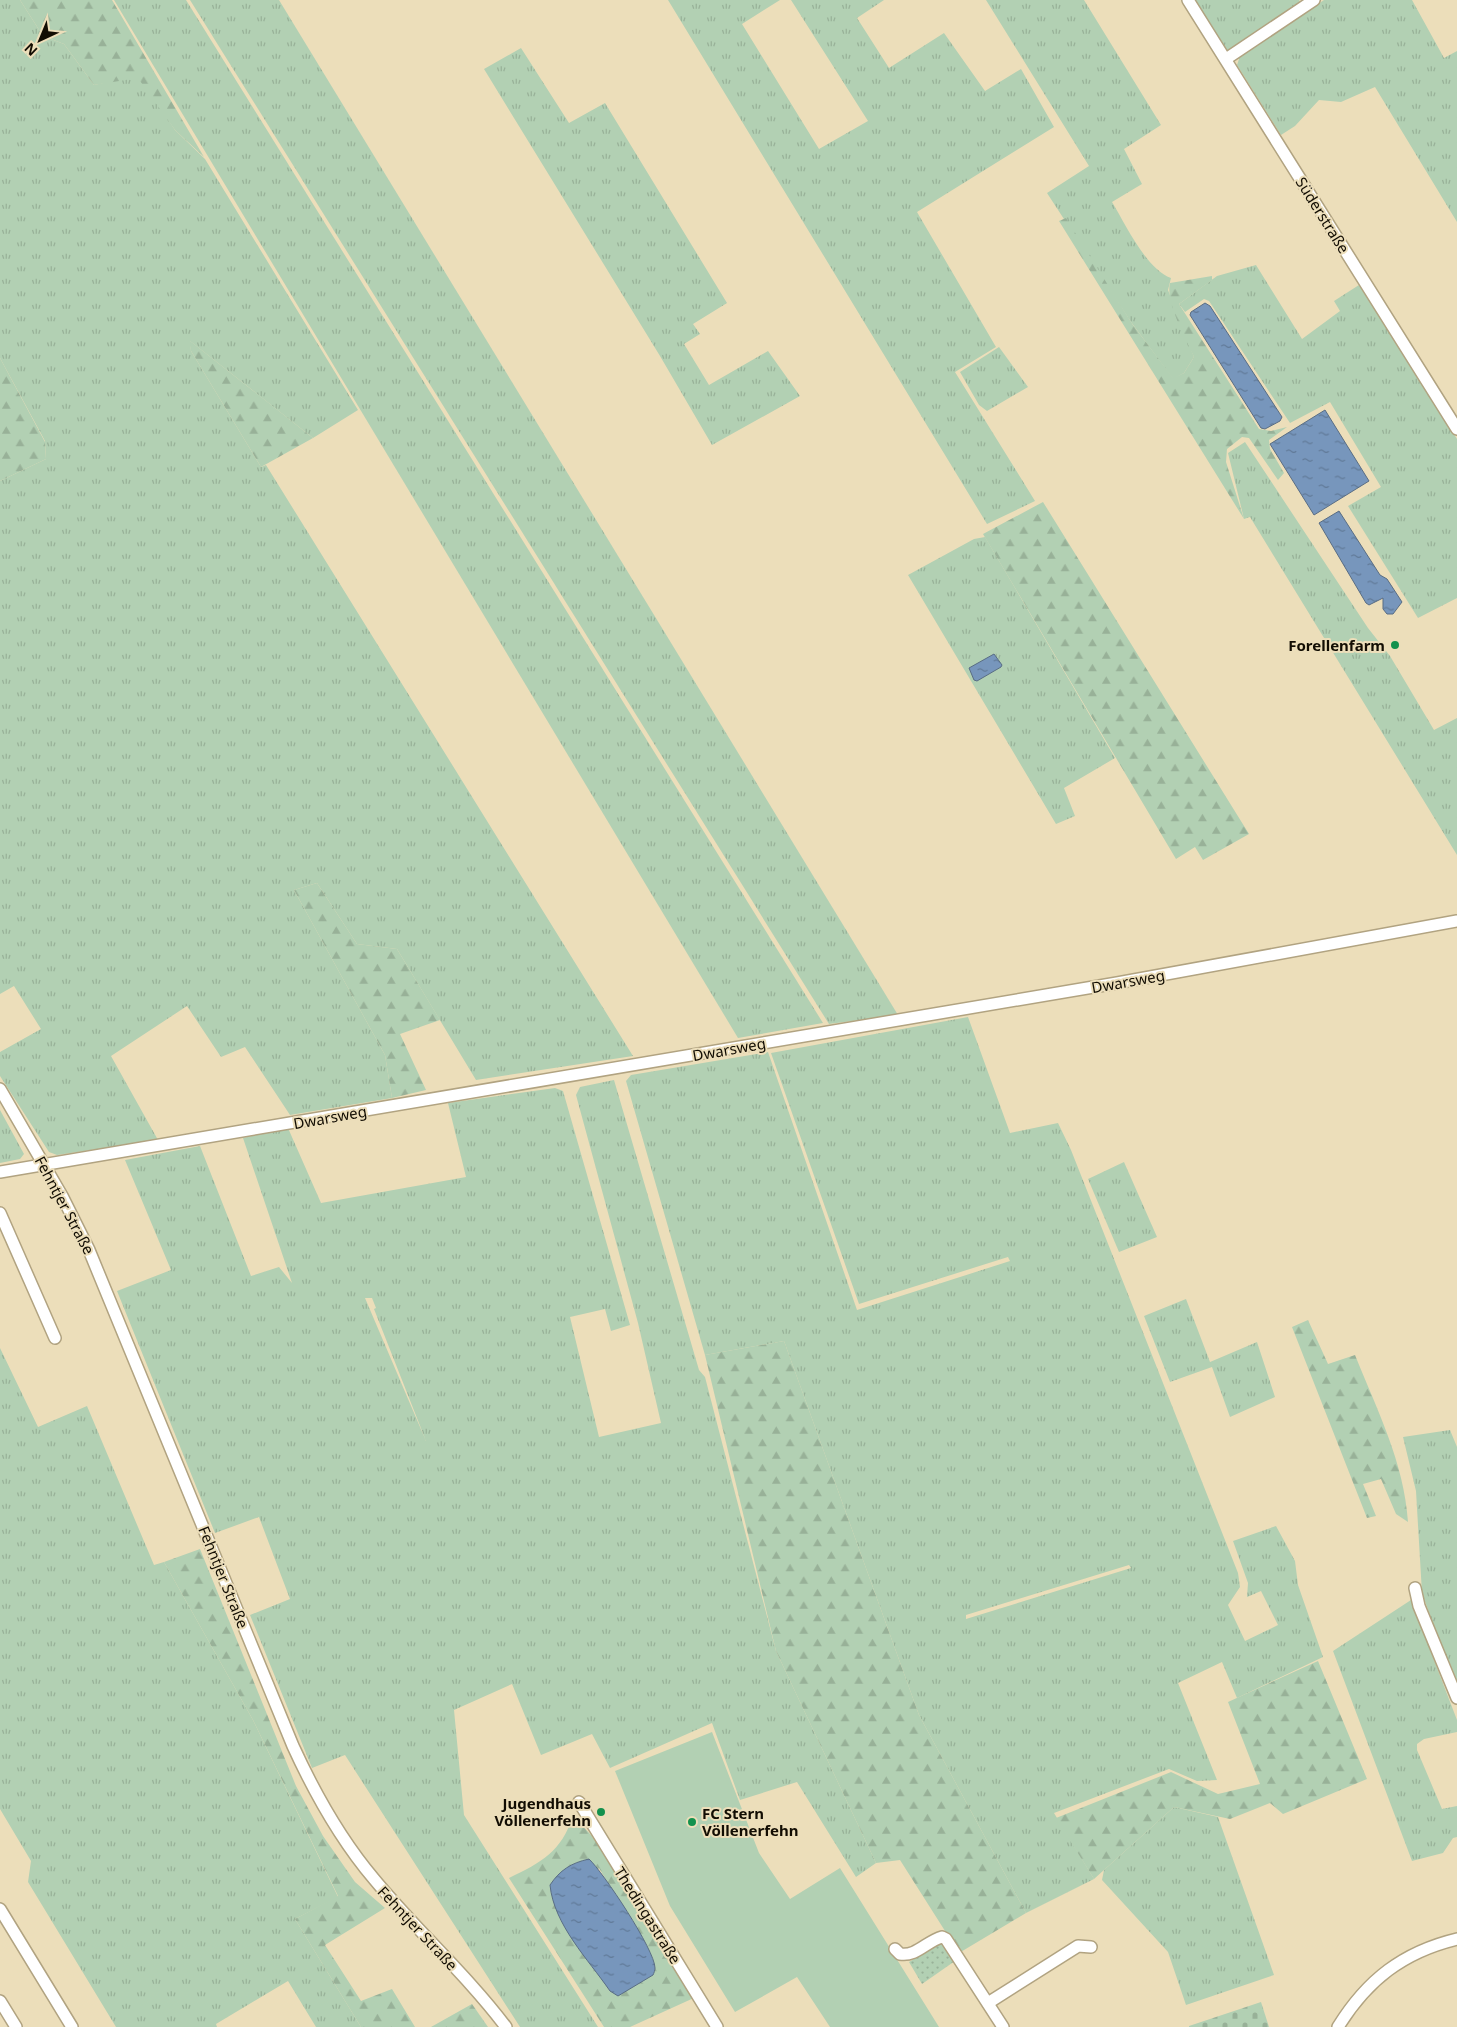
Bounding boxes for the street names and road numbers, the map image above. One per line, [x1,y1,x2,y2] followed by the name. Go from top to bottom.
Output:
[1292,173,1354,257] street label: Süderstraße
[1090,965,1166,997] street label: Dwarsweg
[691,1033,767,1065] street label: Dwarsweg
[292,1101,368,1133] street label: Dwarsweg
[31,1152,99,1258] street label: Fehntjer Straße
[194,1523,254,1631] street label: Fehntjer Straße
[610,1863,686,1967] street label: Thedingastraße
[374,1881,462,1975] street label: Fehntjer Straße

